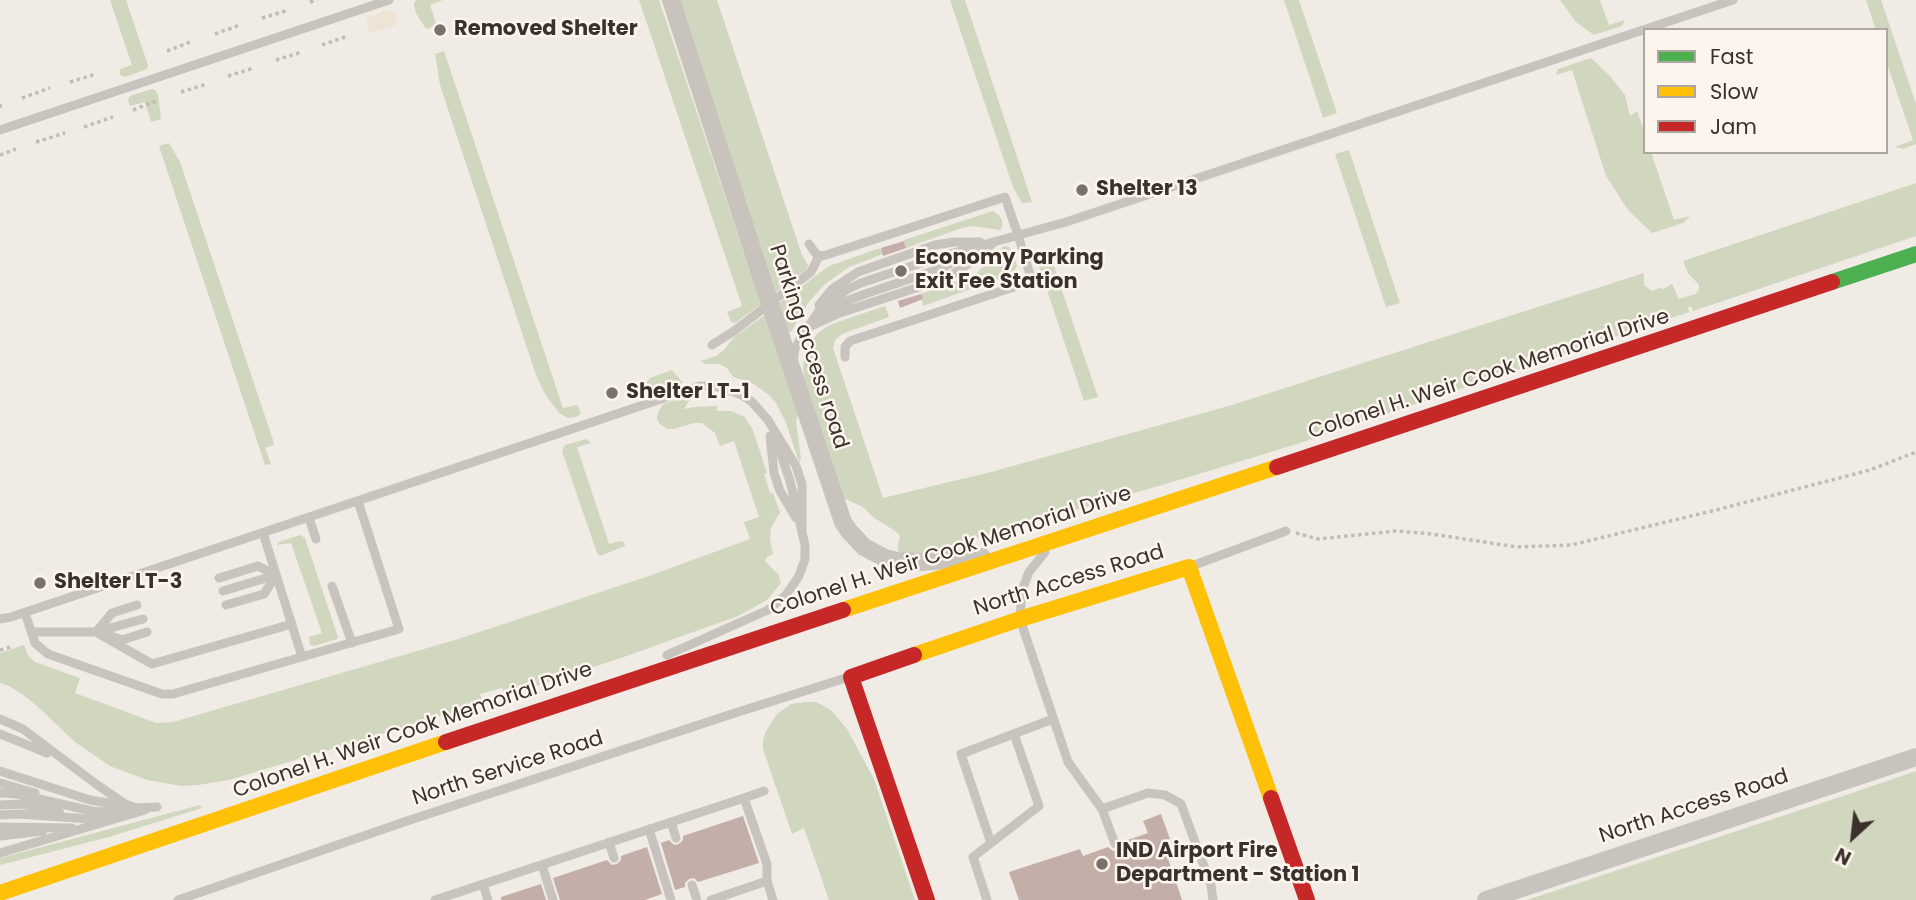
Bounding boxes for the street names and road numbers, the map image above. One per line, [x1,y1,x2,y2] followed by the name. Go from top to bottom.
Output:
[763,242,853,452] street label: Parking access road
[1305,305,1673,445] street label: Colonel H. Weir Cook Memorial Drive
[767,482,1135,622] street label: Colonel H. Weir Cook Memorial Drive
[971,540,1167,622] street label: North Access Road
[230,657,596,805] street label: Colonel H. Weir Cook Memorial Drive
[410,726,606,812] street label: North Service Road
[1596,764,1792,850] street label: North Access Road

